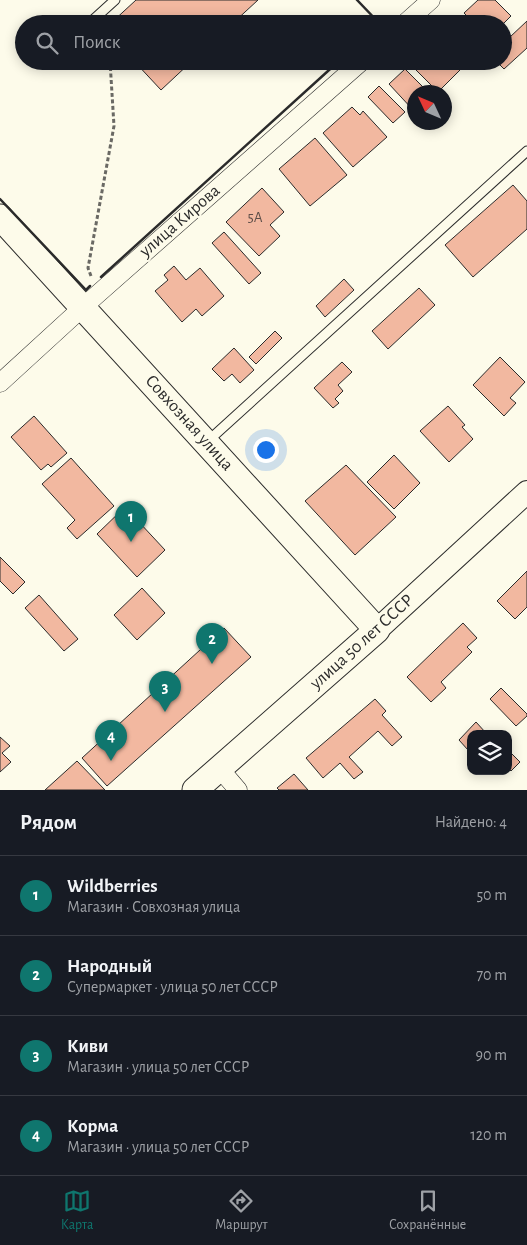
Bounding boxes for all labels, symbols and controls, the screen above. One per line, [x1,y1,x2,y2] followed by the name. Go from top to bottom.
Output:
[15,15,512,70] search box
[33,29,61,57] icon: search
[73,33,120,52] text: Поиск
[407,85,452,130] north arrow
[136,181,224,261] street label: улица Кирова
[247,210,263,225] house number: 5А
[142,372,236,474] street label: Совхозная улица
[253,437,279,463] your location
[115,501,147,542] pin: 1
[306,591,417,693] street label: улица 50 лет СССР
[196,623,228,664] pin: 2
[149,671,181,712] pin: 3
[95,720,127,761] pin: 4
[467,730,512,775] map controls
[467,730,512,775] button: layers
[20,812,77,833] text: Рядом
[435,814,507,830] text: Найдено: 4
[67,877,157,896] text: Wildberries
[33,887,39,903] text: 1
[476,887,507,903] text: 50 m
[67,899,240,915] text: Магазин · Совхозная улица
[67,957,152,976] text: Народный
[32,967,40,983] text: 2
[476,967,507,983] text: 70 m
[67,979,278,995] text: Супермаркет · улица 50 лет СССР
[67,1037,108,1056] text: Киви
[33,1047,39,1063] text: 3
[476,1047,507,1063] text: 90 m
[67,1059,249,1075] text: Магазин · улица 50 лет СССР
[67,1117,118,1136] text: Корма
[32,1127,40,1143] text: 4
[470,1127,507,1143] text: 120 m
[67,1139,249,1155] text: Магазин · улица 50 лет СССР
[61,1187,94,1234] tab: Карта
[215,1187,268,1234] tab: Маршрут
[389,1187,466,1234] tab: Сохранённые

